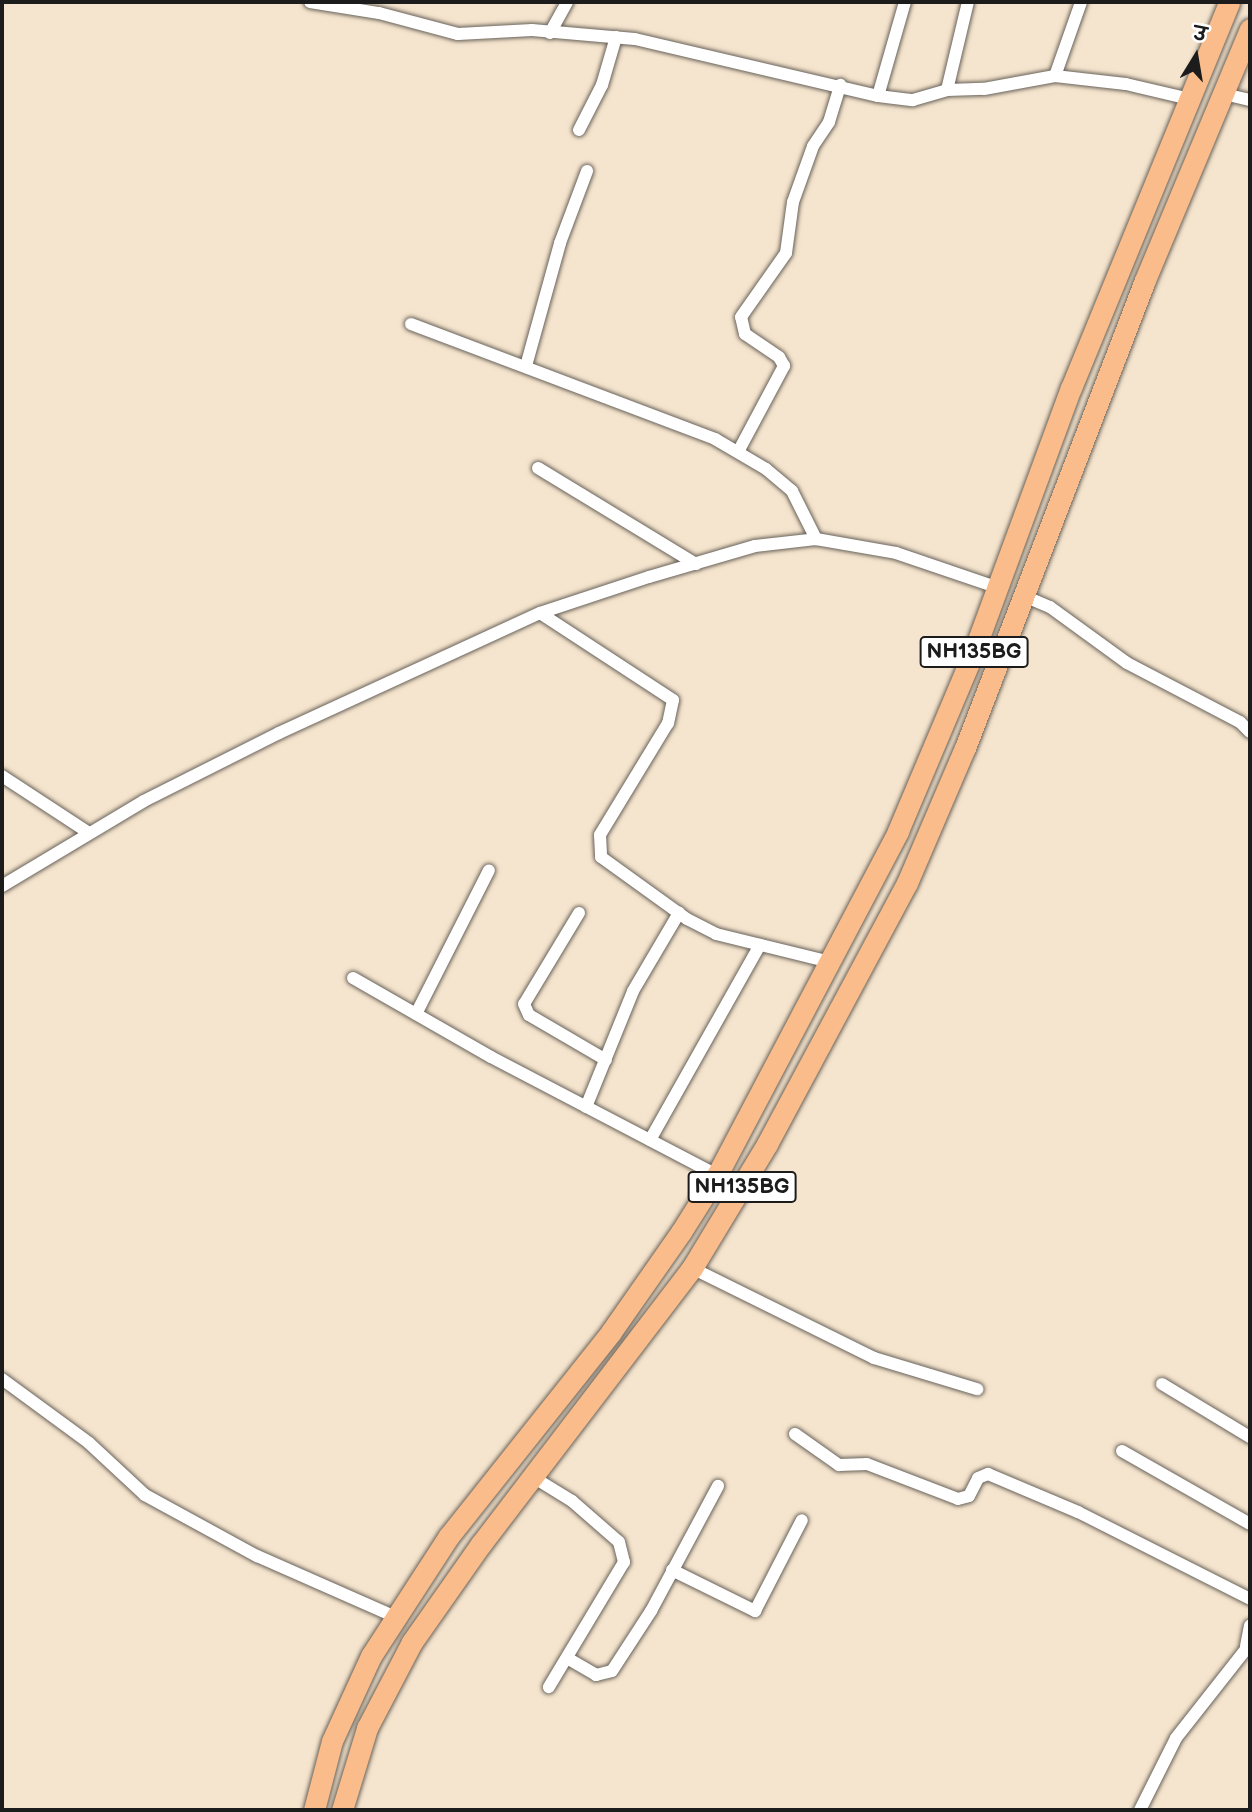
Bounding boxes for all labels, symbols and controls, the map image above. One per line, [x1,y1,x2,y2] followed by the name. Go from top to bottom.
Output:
[1161,21,1231,91] north arrow
[1192,22,1209,47] text: उ
[918,634,1030,670] road number: NH135BG
[686,1170,798,1204] road number: NH135BG

